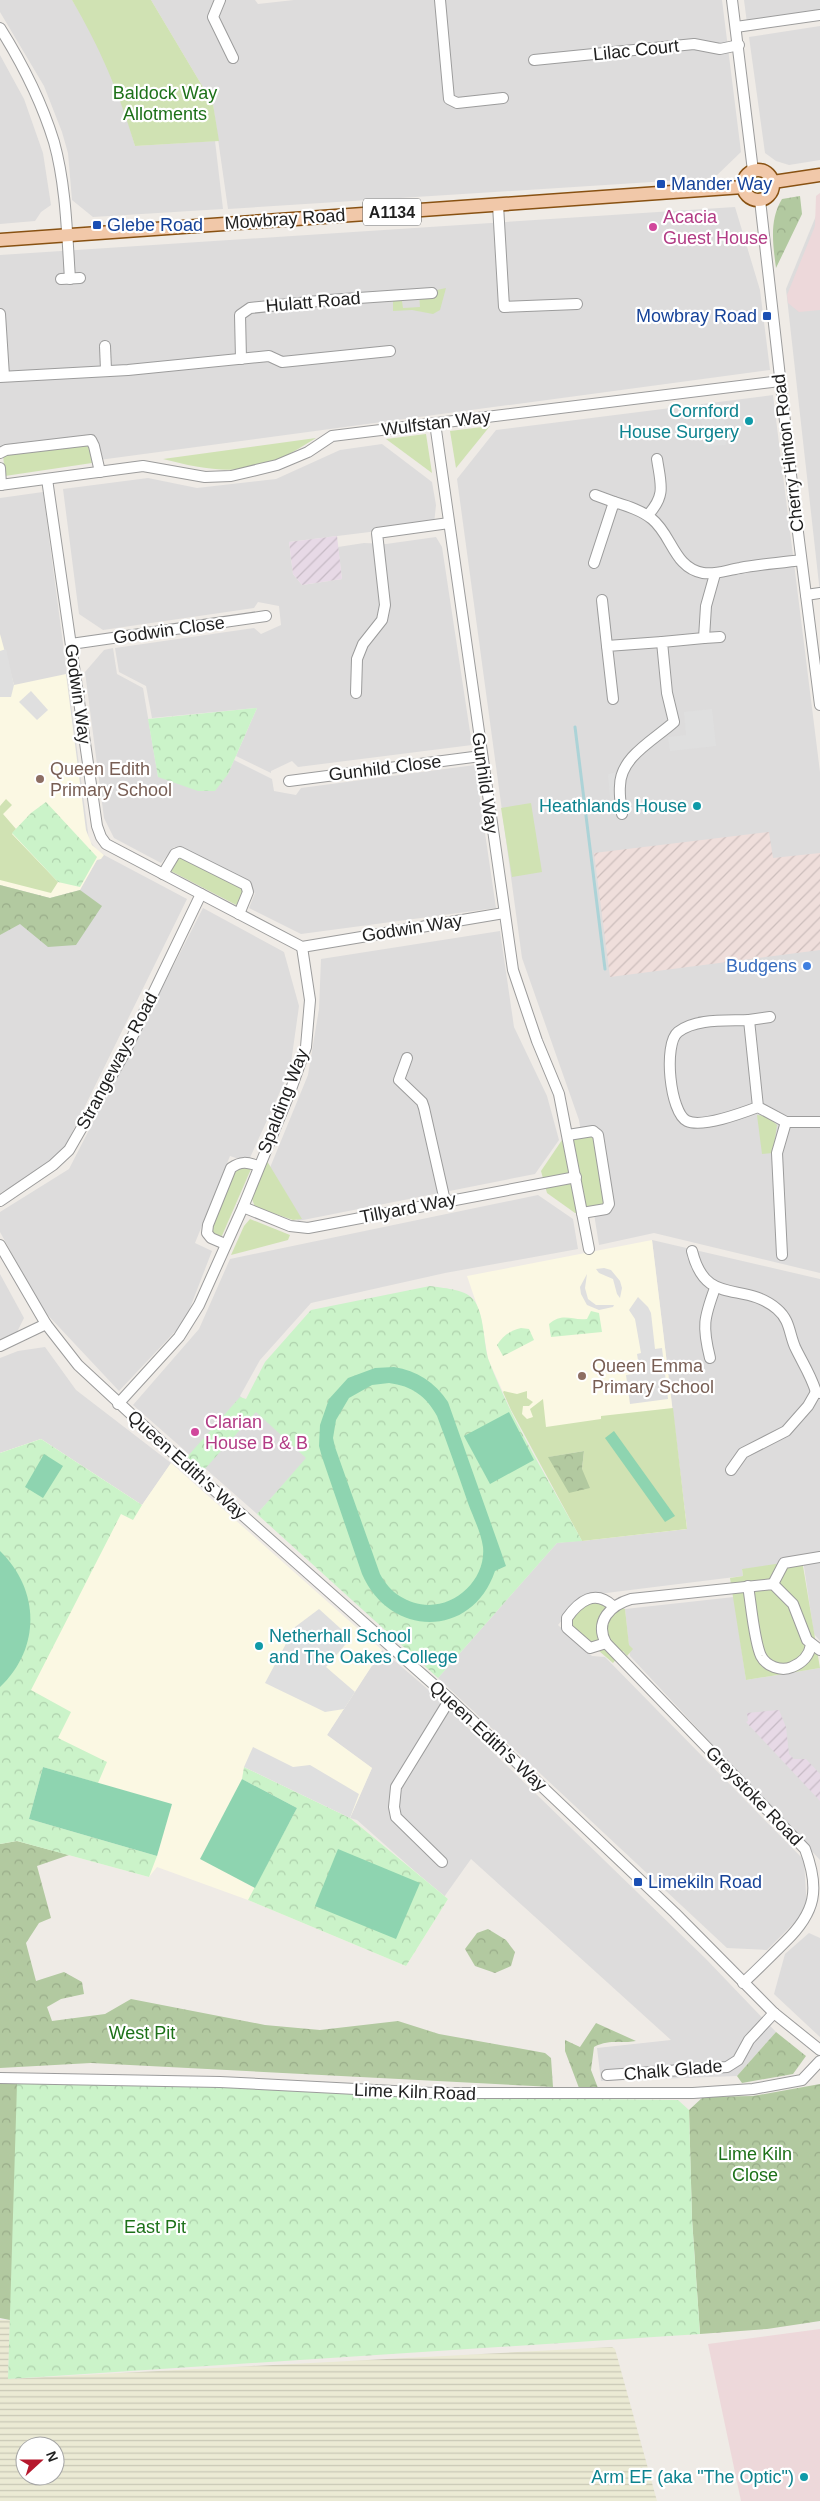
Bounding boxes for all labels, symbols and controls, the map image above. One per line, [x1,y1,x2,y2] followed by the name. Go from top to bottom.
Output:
[592,36,680,64] street label: Lilac Court
[113,83,217,124] park label: Baldock Way Allotments
[671,174,772,194] place label: Mander Way
[655,178,667,190] marker: Mander Way
[363,198,421,226] road number: A1134
[224,205,346,233] street label: Mowbray Road
[663,207,768,248] place label: Acacia Guest House
[107,215,203,235] place label: Glebe Road
[91,219,103,231] marker: Glebe Road
[647,221,659,233] marker: Acacia Guest House
[265,288,361,316] street label: Hulatt Road
[636,306,757,326] place label: Mowbray Road
[761,310,773,322] marker: Mowbray Road
[768,373,808,533] street label: Cherry Hinton Road
[619,401,739,442] place label: Cornford House Surgery
[380,406,492,440] street label: Wulfstan Way
[743,415,755,427] marker: Cornford House Surgery
[112,612,226,648] street label: Godwin Close
[61,642,95,746] street label: Godwin Way
[468,731,502,835] street label: Gunhild Way
[328,751,442,785] street label: Gunhild Close
[50,759,172,800] place label: Queen Edith Primary School
[34,773,46,785] marker: Queen Edith Primary School
[539,796,687,816] place label: Heathlands House
[691,800,703,812] marker: Heathlands House
[360,910,464,946] street label: Godwin Way
[726,956,797,976] place label: Budgens
[801,960,813,972] marker: Budgens
[72,989,162,1133] street label: Strangeways Road
[254,1046,312,1156] street label: Spalding Way
[358,1189,458,1227] street label: Tillyard Way
[592,1356,714,1397] place label: Queen Emma Primary School
[576,1370,588,1382] marker: Queen Emma Primary School
[124,1406,250,1524] street label: Queen Edith's Way
[205,1412,308,1453] place label: Clarian House B & B
[189,1426,201,1438] marker: Clarian House B & B
[269,1626,458,1667] place label: Netherhall School and The Oakes College
[253,1640,265,1652] marker: Netherhall School and The Oakes College
[425,1677,551,1795] street label: Queen Edith's Way
[702,1742,806,1850] street label: Greystoke Road
[648,1872,762,1892] place label: Limekiln Road
[632,1876,644,1888] marker: Limekiln Road
[109,2023,175,2043] park label: West Pit
[623,2056,723,2084] street label: Chalk Glade
[354,2080,476,2104] street label: Lime Kiln Road
[718,2144,792,2185] park label: Lime Kiln Close
[124,2217,186,2237] park label: East Pit
[15,2436,65,2486] north arrow
[43,2449,61,2464] text: N
[591,2467,794,2487] place label: Arm EF (aka "The Optic")
[798,2471,810,2483] marker: Arm EF (aka "The Optic")

